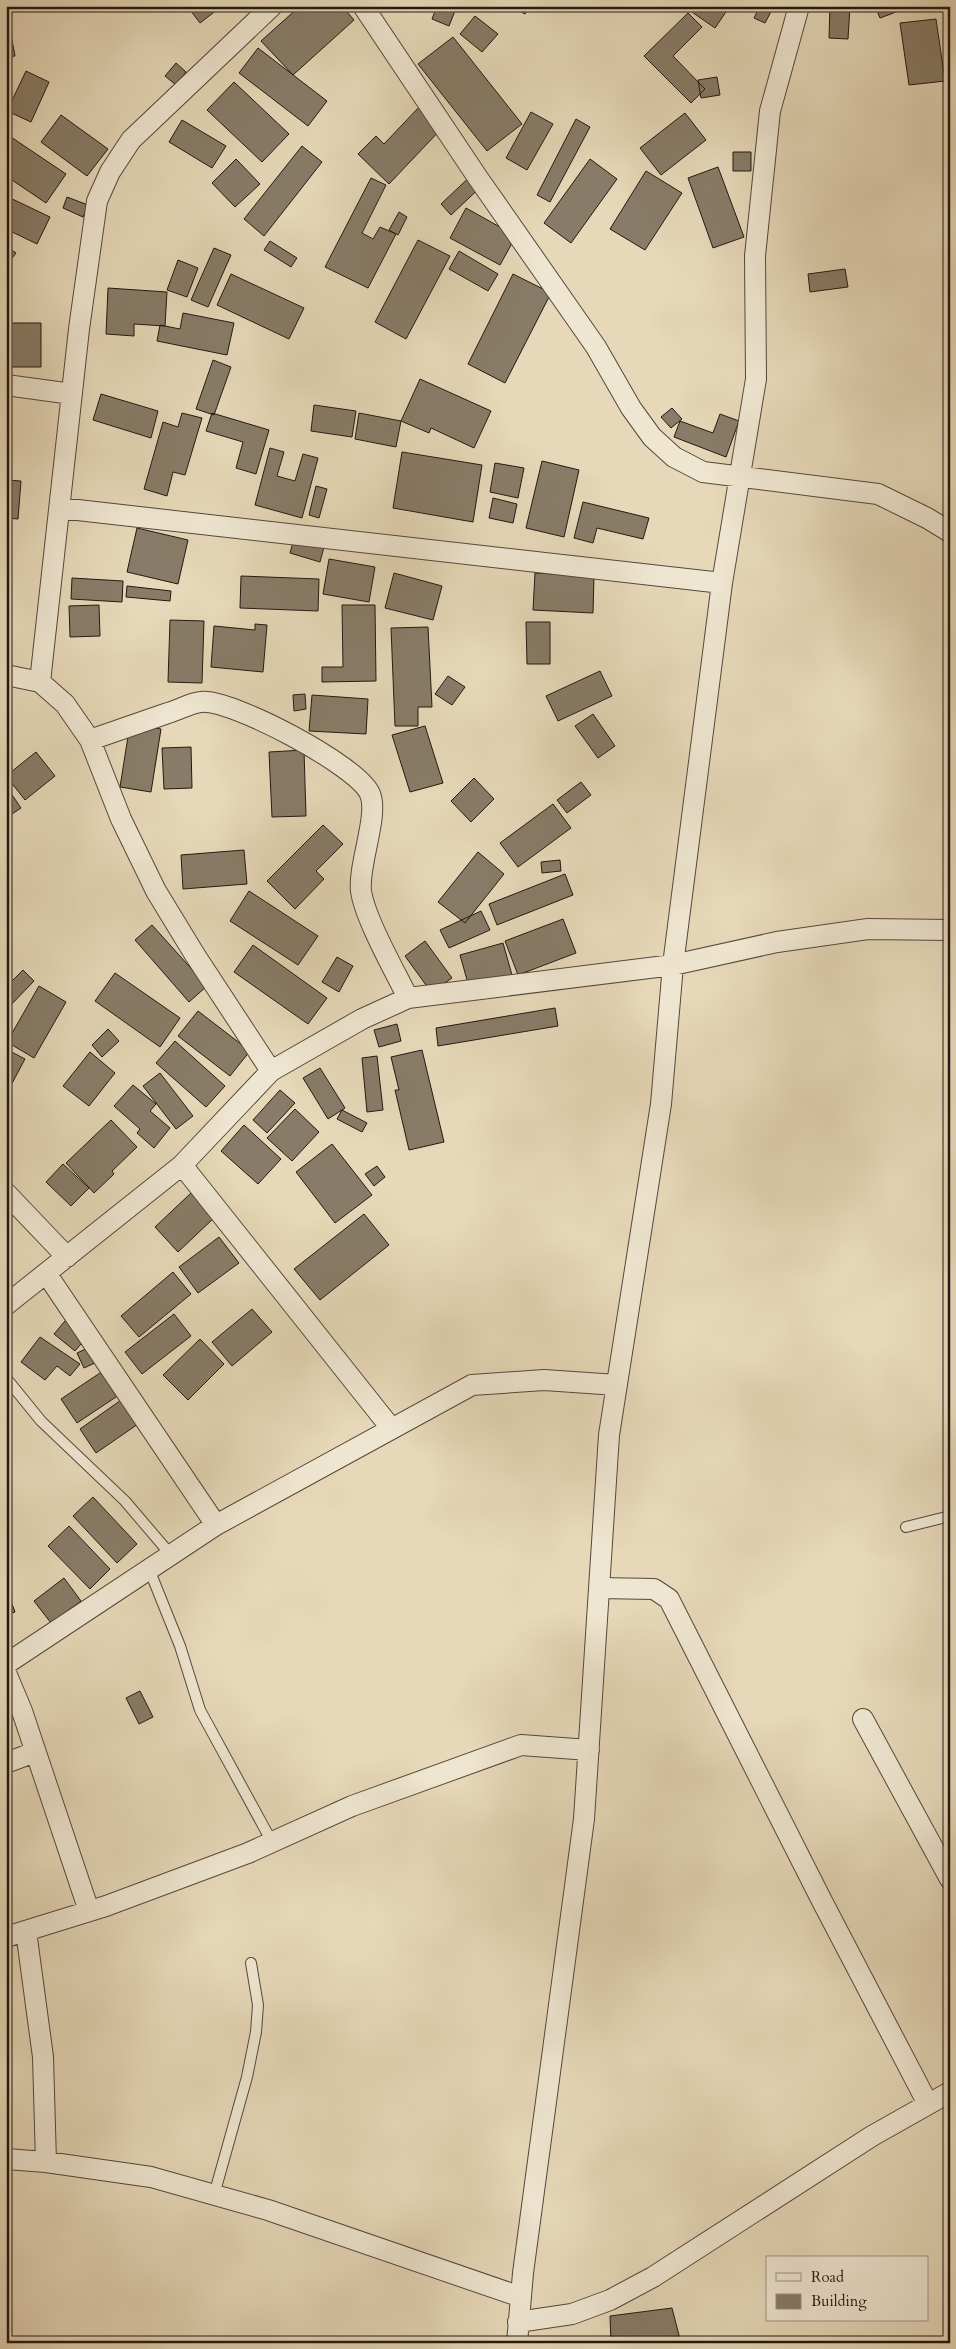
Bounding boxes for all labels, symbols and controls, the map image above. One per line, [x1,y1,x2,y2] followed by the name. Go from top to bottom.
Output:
[766,2256,928,2322] legend
[811,2267,844,2287] text: Road
[811,2291,867,2311] text: Building

